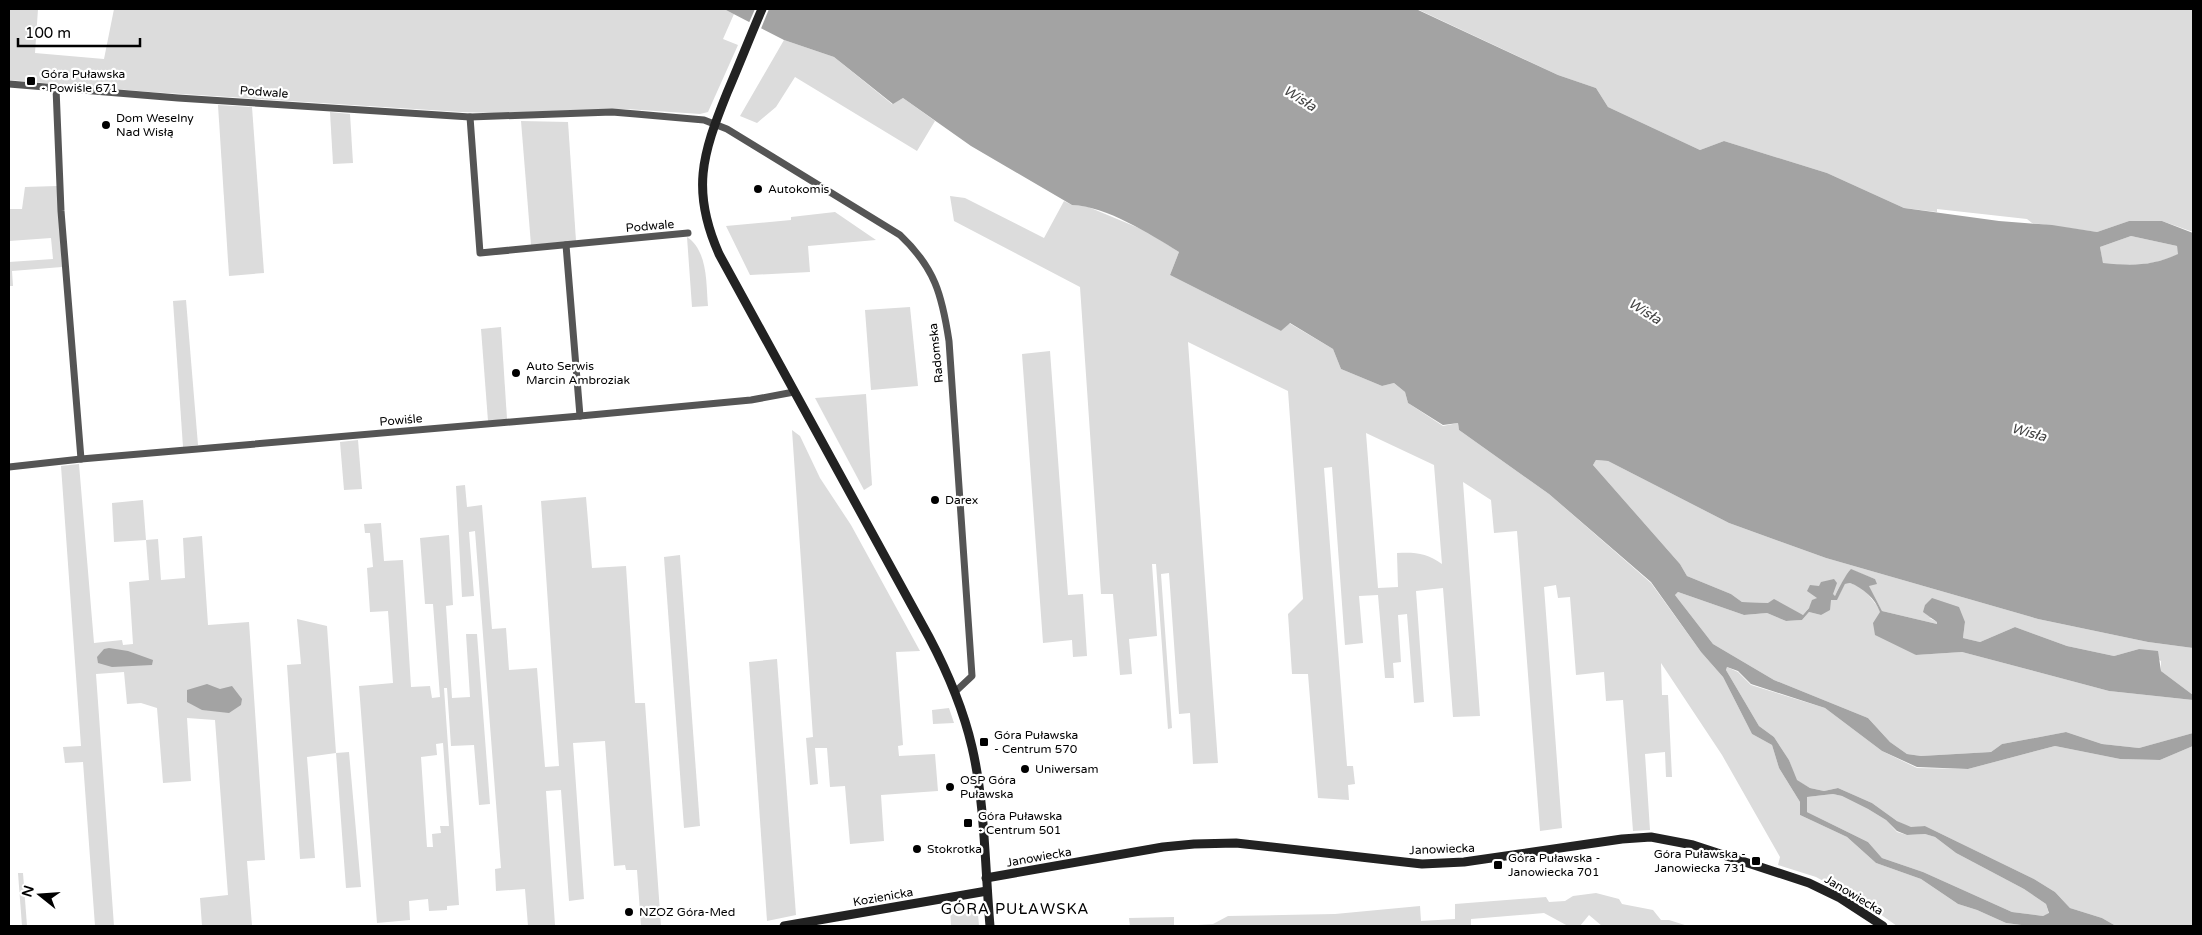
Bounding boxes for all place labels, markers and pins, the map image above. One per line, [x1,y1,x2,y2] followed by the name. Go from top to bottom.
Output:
[41,67,125,95] place label: Góra Puławska - Powiśle 671
[25,75,37,87] marker: Góra Puławska - Powiśle 671
[116,111,194,139] place label: Dom Weselny Nad Wisłą
[100,119,112,131] marker: Dom Weselny Nad Wisłą
[768,182,830,196] place label: Autokomis
[752,183,764,195] marker: Autokomis
[526,359,630,387] place label: Auto Serwis Marcin Ambroziak
[510,367,522,379] marker: Auto Serwis Marcin Ambroziak
[945,493,978,507] place label: Darex
[929,494,941,506] marker: Darex
[994,728,1078,756] place label: Góra Puławska - Centrum 570
[978,736,990,748] marker: Góra Puławska - Centrum 570
[1035,762,1099,776] place label: Uniwersam
[1019,763,1031,775] marker: Uniwersam
[960,773,1016,801] place label: OSP Góra Puławska
[944,781,956,793] marker: OSP Góra Puławska
[978,809,1062,837] place label: Góra Puławska - Centrum 501
[962,817,974,829] marker: Góra Puławska - Centrum 501
[927,842,982,856] place label: Stokrotka
[911,843,923,855] marker: Stokrotka
[1654,847,1746,875] place label: Góra Puławska - Janowiecka 731
[1508,851,1600,879] place label: Góra Puławska - Janowiecka 701
[1750,855,1762,867] marker: Góra Puławska - Janowiecka 731
[1492,859,1504,871] marker: Góra Puławska - Janowiecka 701
[639,905,735,919] place label: NZOZ Góra-Med
[623,906,635,918] marker: NZOZ Góra-Med

